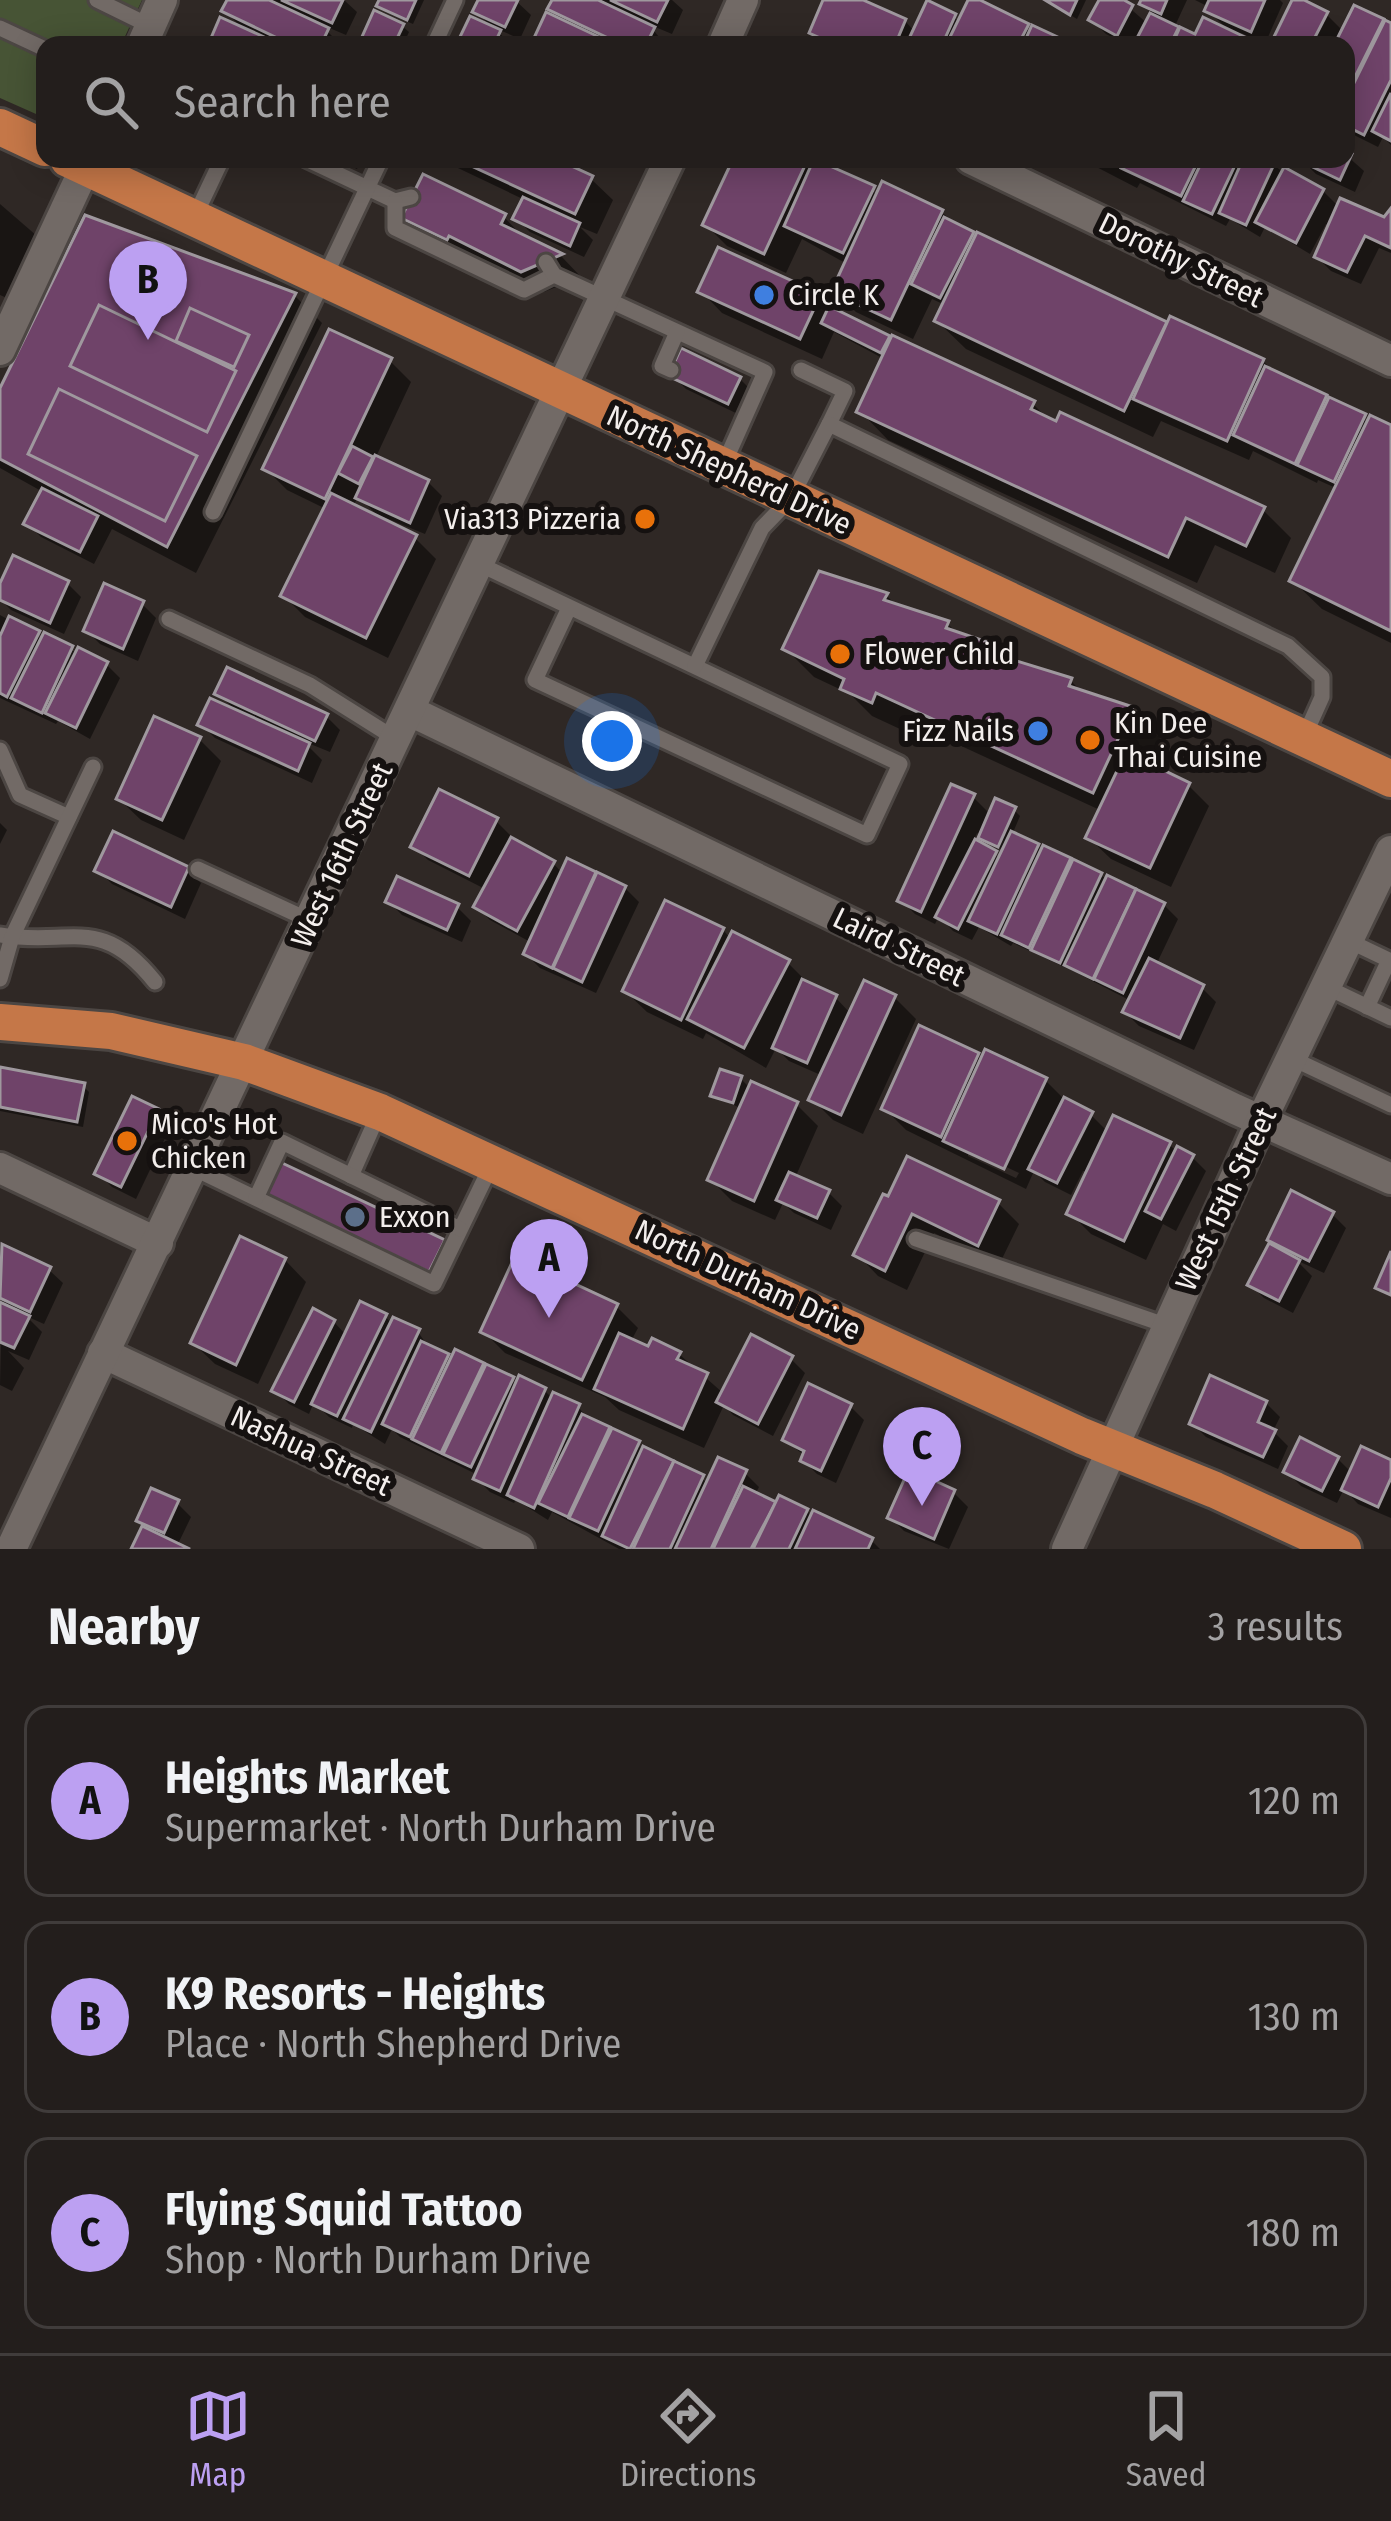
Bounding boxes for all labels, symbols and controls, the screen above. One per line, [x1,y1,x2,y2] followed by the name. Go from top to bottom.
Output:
[36,36,1355,168] search box
[78,69,144,135] icon: search
[174,75,391,129] text: Search here
[1093,205,1269,315] street label: Dorothy Street
[109,241,187,340] pin: B
[788,277,879,313] place label: Circle K
[751,282,777,308] marker: Circle K
[601,398,857,542] street label: North Shepherd Drive
[444,501,621,537] place label: Via313 Pizzeria
[632,506,658,532] marker: Via313 Pizzeria
[864,636,1015,672] place label: Flower Child
[827,641,853,667] marker: Flower Child
[1114,705,1262,775] place label: Kin Dee Thai Cuisine
[582,711,642,771] your location
[902,713,1014,749] place label: Fizz Nails
[1025,718,1051,744] marker: Fizz Nails
[1077,727,1103,753] marker: Kin Dee Thai Cuisine
[283,757,401,953] street label: West 16th Street
[827,900,971,994] street label: Laird Street
[1168,1101,1284,1297] street label: West 15th Street
[151,1106,277,1176] place label: Mico's Hot Chicken
[114,1128,140,1154] marker: Mico's Hot Chicken
[379,1199,451,1235] place label: Exxon
[342,1204,368,1230] marker: Exxon
[629,1212,867,1348] street label: North Durham Drive
[510,1219,588,1318] pin: A
[225,1398,397,1504] street label: Nashua Street
[883,1407,961,1506] pin: C
[48,1596,200,1658] text: Nearby
[1208,1604,1343,1650] text: 3 results
[165,1751,450,1805] text: Heights Market
[79,1778,101,1824] text: A
[1248,1778,1340,1824] text: 120 m
[165,1805,716,1851] text: Supermarket · North Durham Drive
[165,1967,545,2021] text: K9 Resorts - Heights
[79,1994,101,2040] text: B
[1248,1994,1340,2040] text: 130 m
[165,2021,621,2067] text: Place · North Shepherd Drive
[165,2183,522,2237] text: Flying Squid Tattoo
[80,2210,100,2256] text: C
[1246,2210,1340,2256] text: 180 m
[165,2237,591,2283] text: Shop · North Durham Drive
[185,2383,251,2495] tab: Map
[620,2383,756,2495] tab: Directions
[1126,2383,1206,2495] tab: Saved

